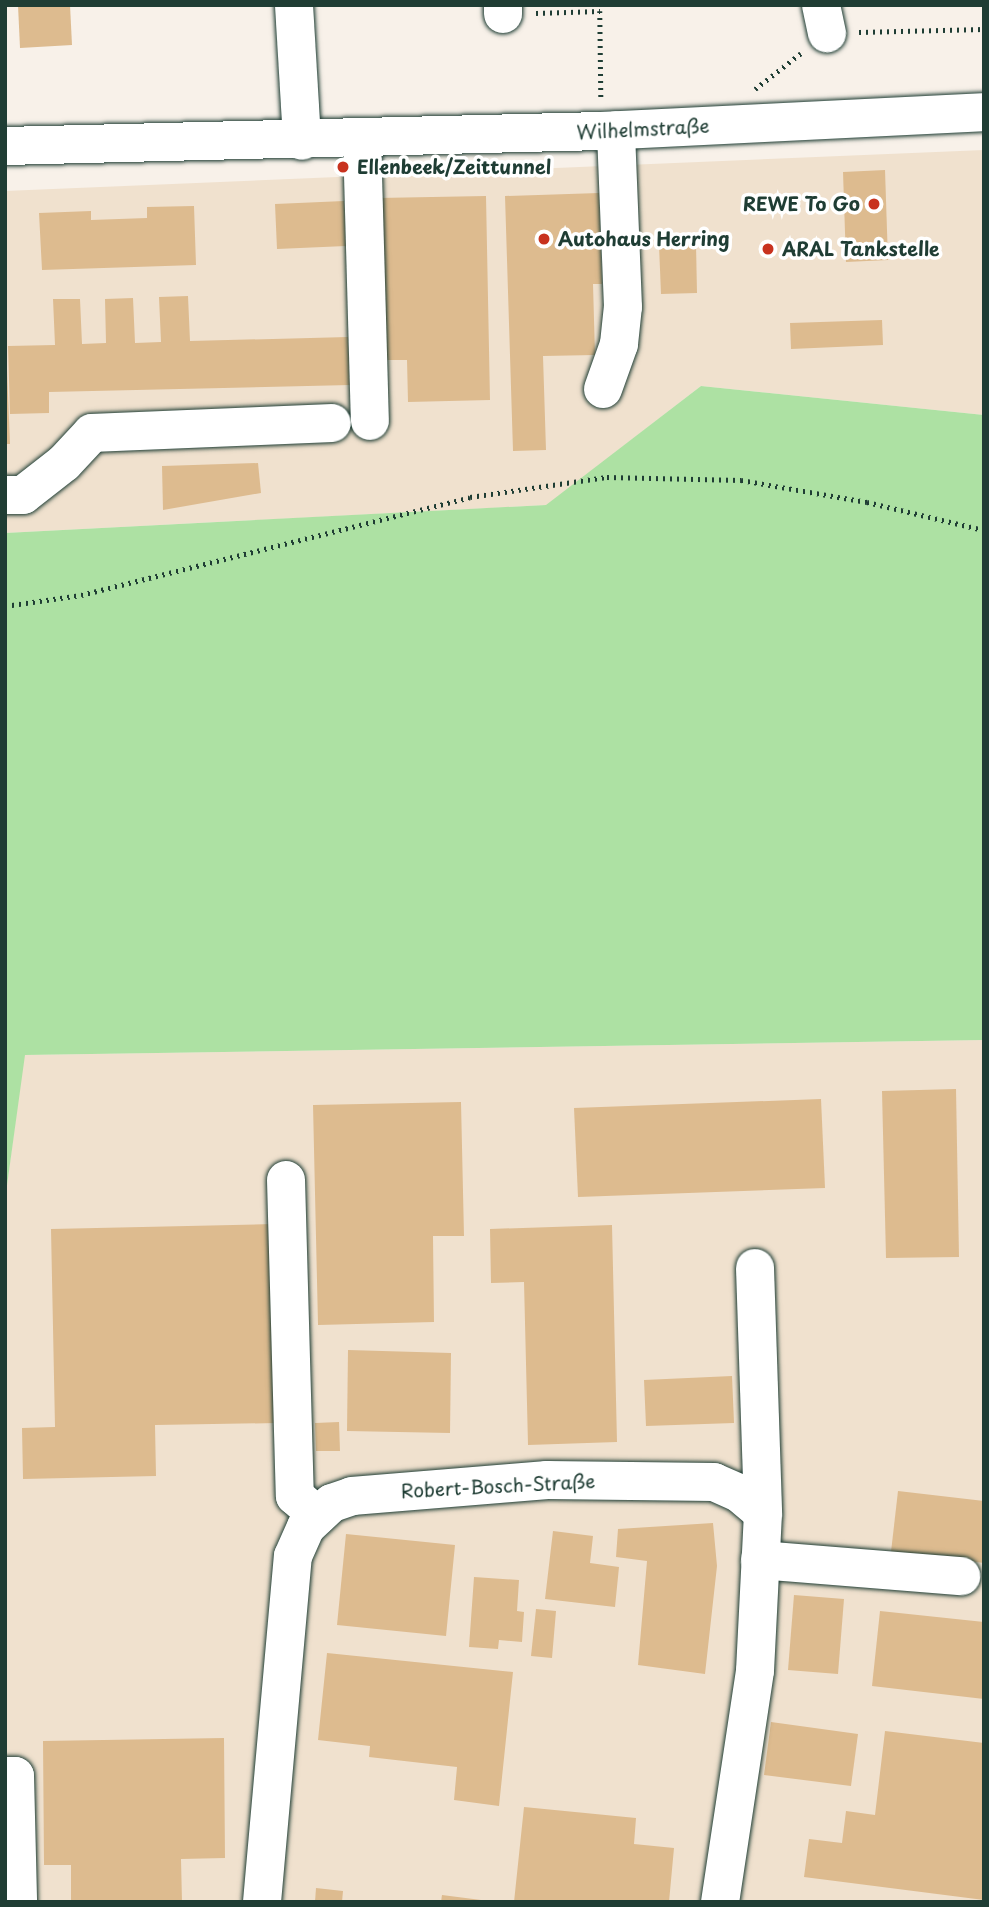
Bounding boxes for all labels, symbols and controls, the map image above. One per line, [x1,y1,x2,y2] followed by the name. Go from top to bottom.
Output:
[576,114,710,144] street label: Wilhelmstraße
[357,156,551,178] place label: Ellenbeek/Zeittunnel
[335,159,351,175] marker: Ellenbeek/Zeittunnel
[742,193,860,215] place label: REWE To Go
[866,196,882,212] marker: REWE To Go
[558,228,729,250] place label: Autohaus Herring
[536,231,552,247] marker: Autohaus Herring
[782,238,942,260] place label: ARAL Tankstelle
[760,241,776,257] marker: ARAL Tankstelle
[400,1470,596,1502] street label: Robert-Bosch-Straße

